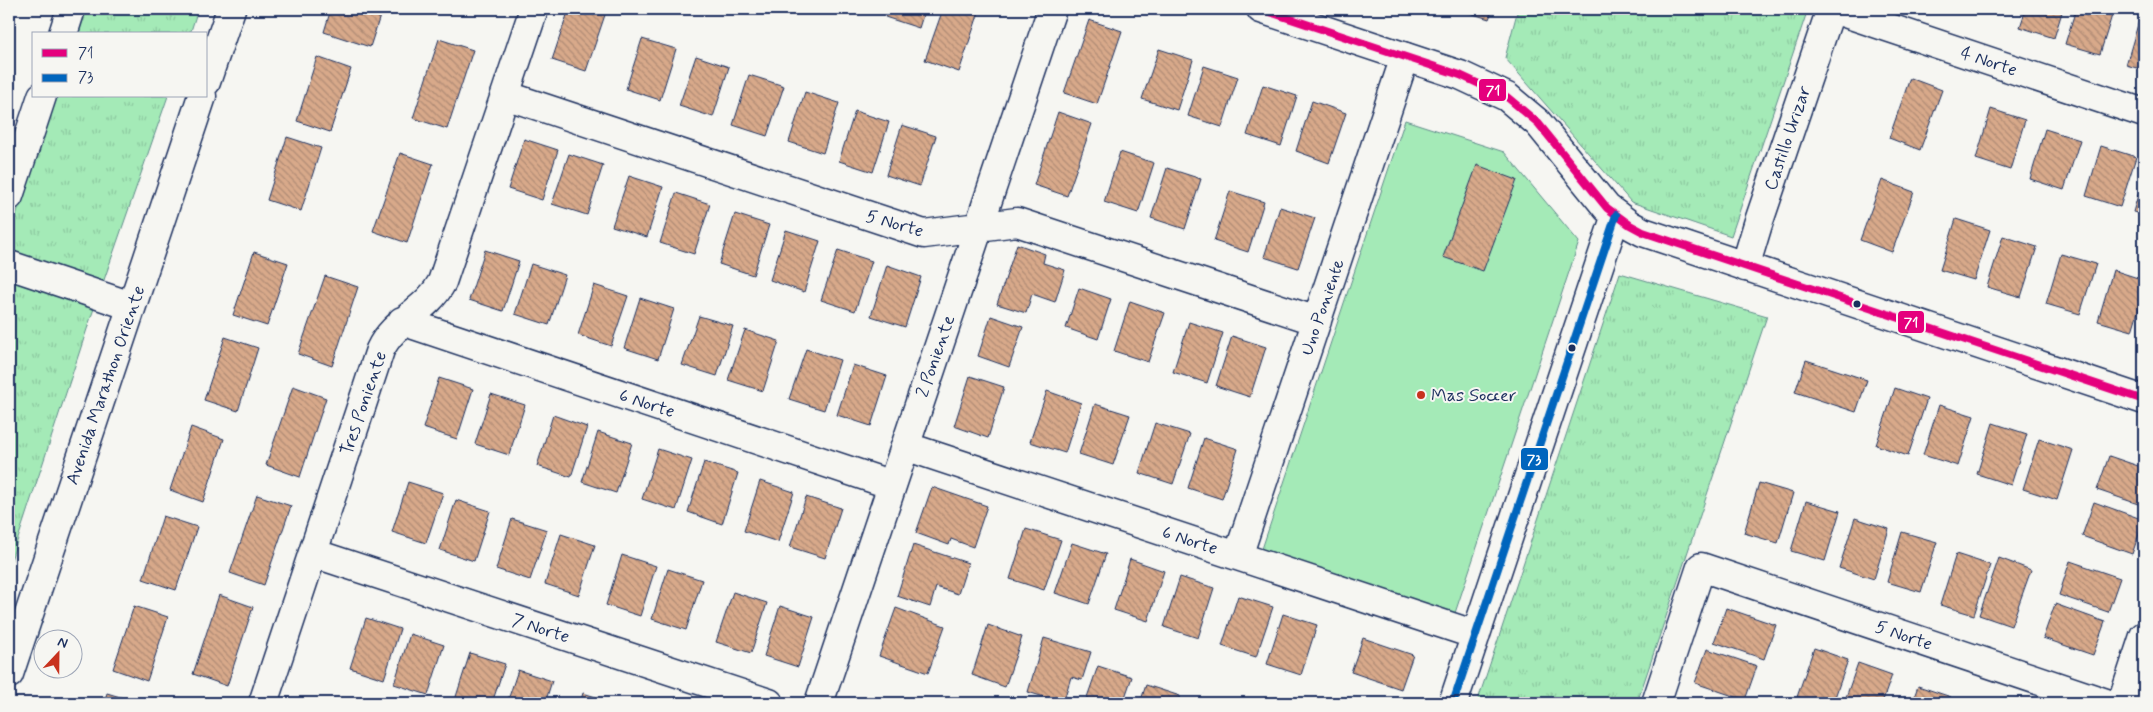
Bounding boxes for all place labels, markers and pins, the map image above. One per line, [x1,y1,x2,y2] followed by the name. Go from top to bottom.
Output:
[1852,299,1862,309] unlabelled marker
[1567,343,1577,353] unlabelled marker
[1431,384,1517,408] place label: Mas Soccer
[1415,389,1427,401] marker: Mas Soccer

